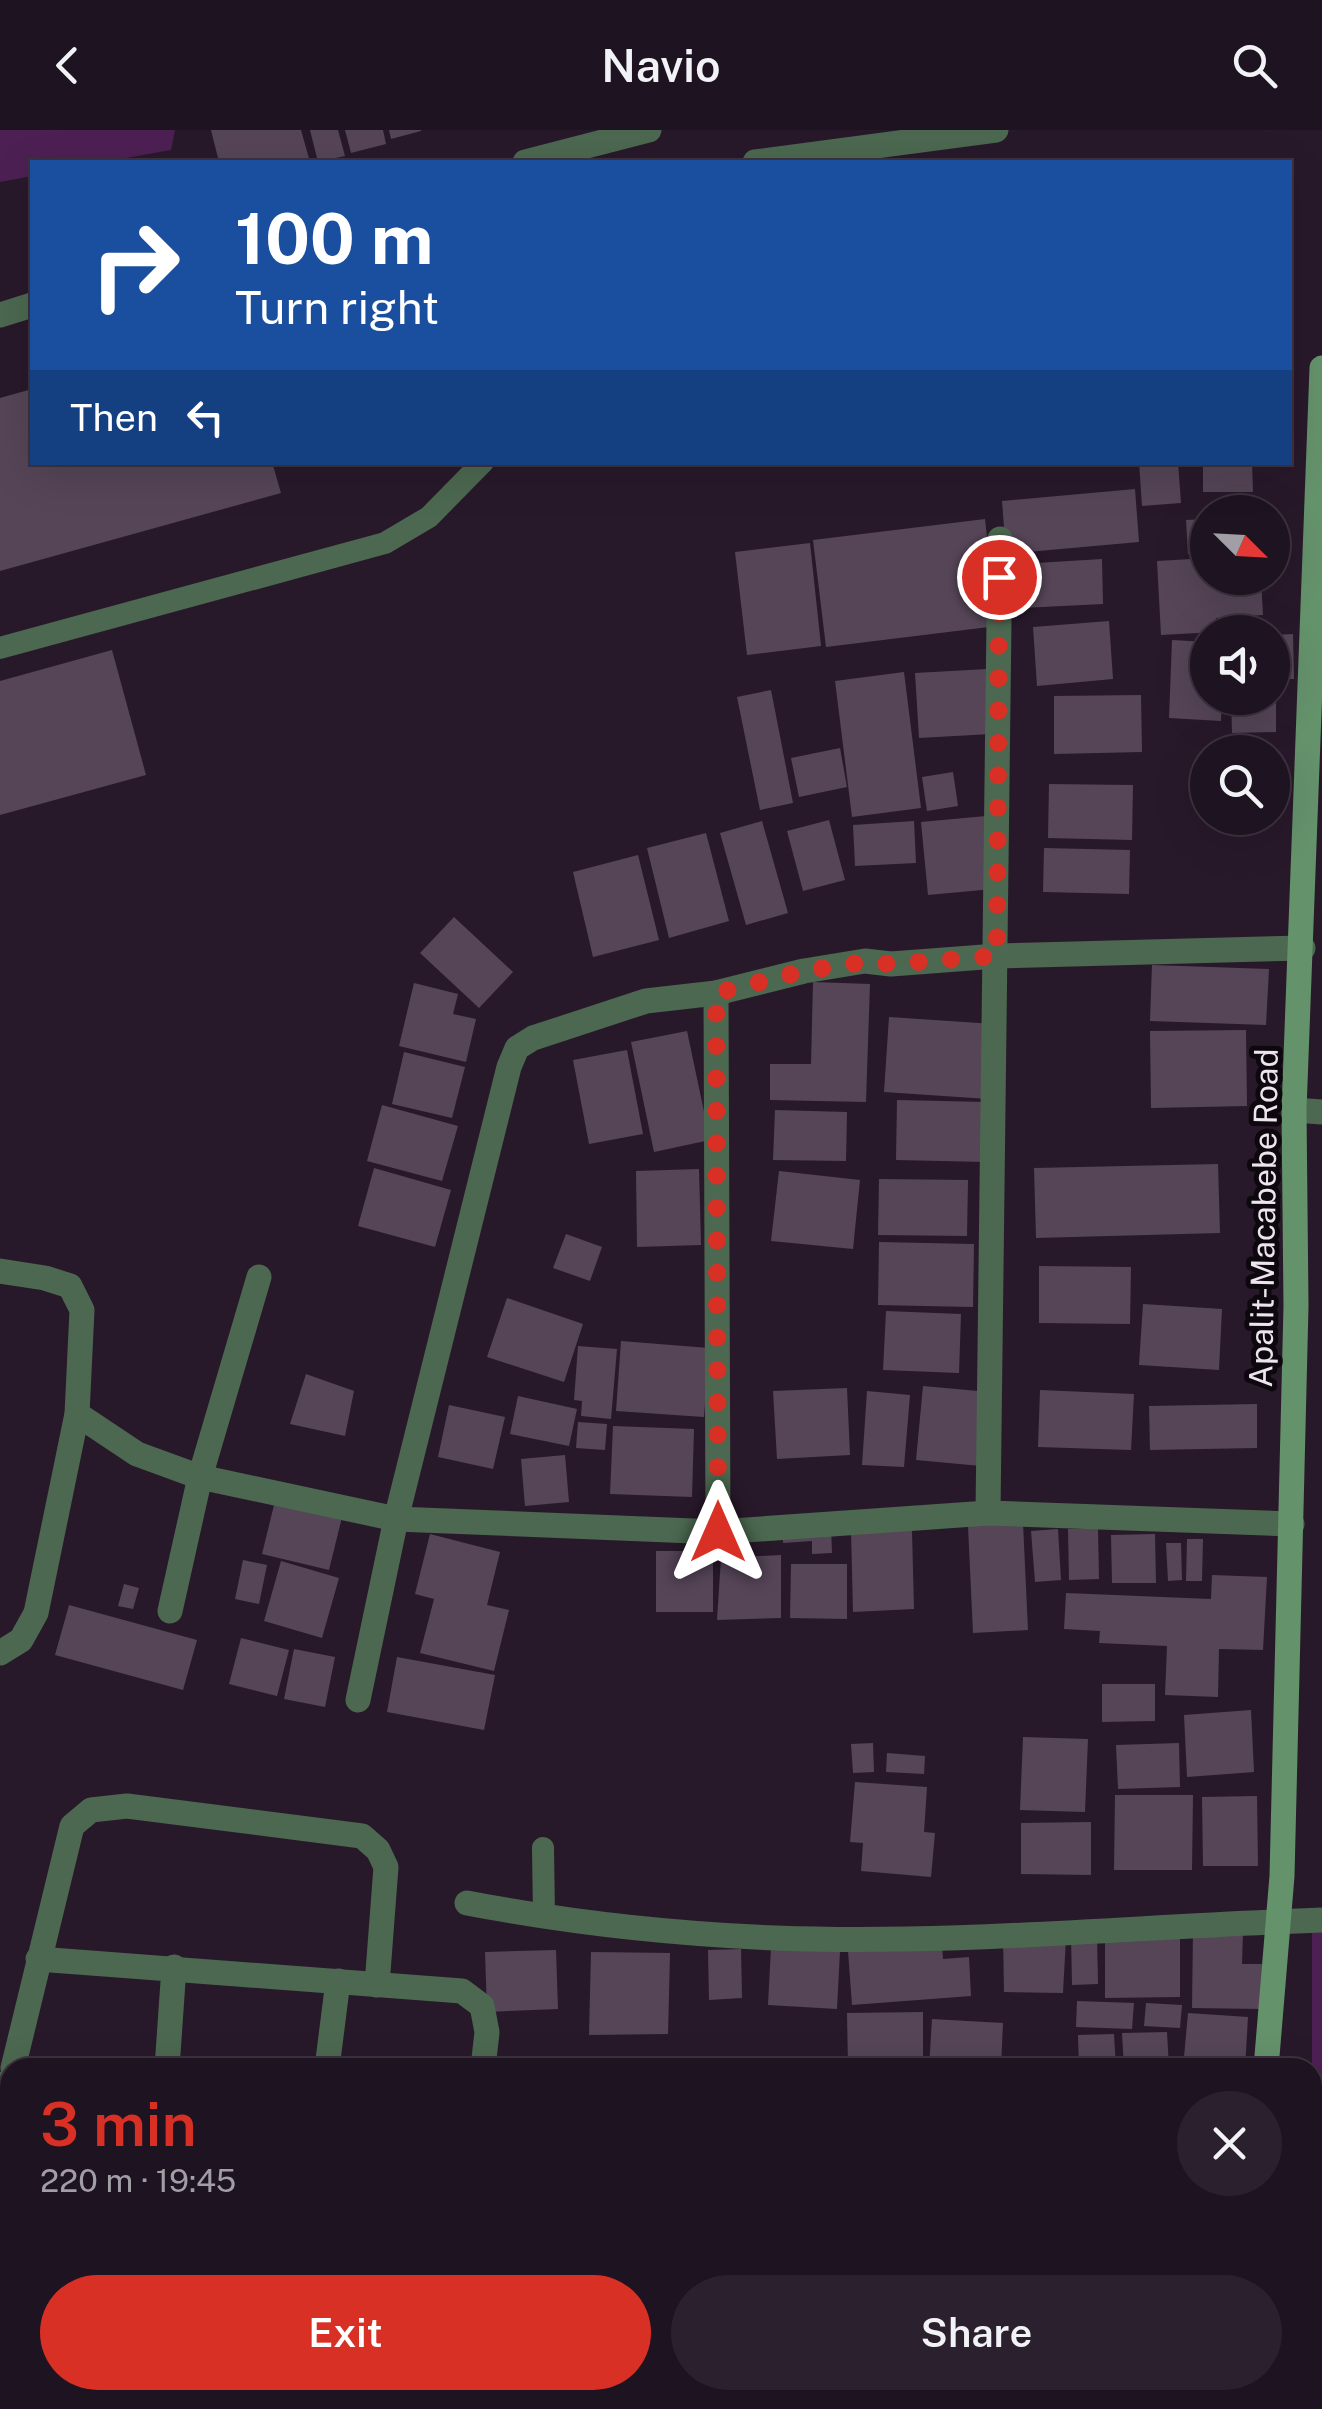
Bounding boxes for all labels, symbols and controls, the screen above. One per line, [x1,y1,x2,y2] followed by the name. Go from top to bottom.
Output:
[40,38,95,93] icon: back
[1227,38,1282,93] icon: search
[601,39,721,92] text: Navio
[235,197,433,280] text: 100 m
[70,200,200,330] icon: right
[235,281,439,334] text: Turn right
[178,390,233,445] icon: left
[70,395,158,440] text: Then
[1190,495,1290,595] north arrow
[1190,495,1290,835] map controls
[957,535,1042,620] pin
[972,550,1027,605] icon: arrive
[1190,615,1290,715] button: sound
[1190,735,1290,835] button: search
[1242,1048,1285,1388] street label: Apalit-Macabebe Road
[666,1480,770,1584] position arrow
[40,2089,197,2160] text: 3 min
[1177,2091,1282,2196] button: close
[40,2162,236,2199] text: 220 m · 19:45
[40,2275,651,2390] button: Exit
[671,2275,1282,2390] button: Share

